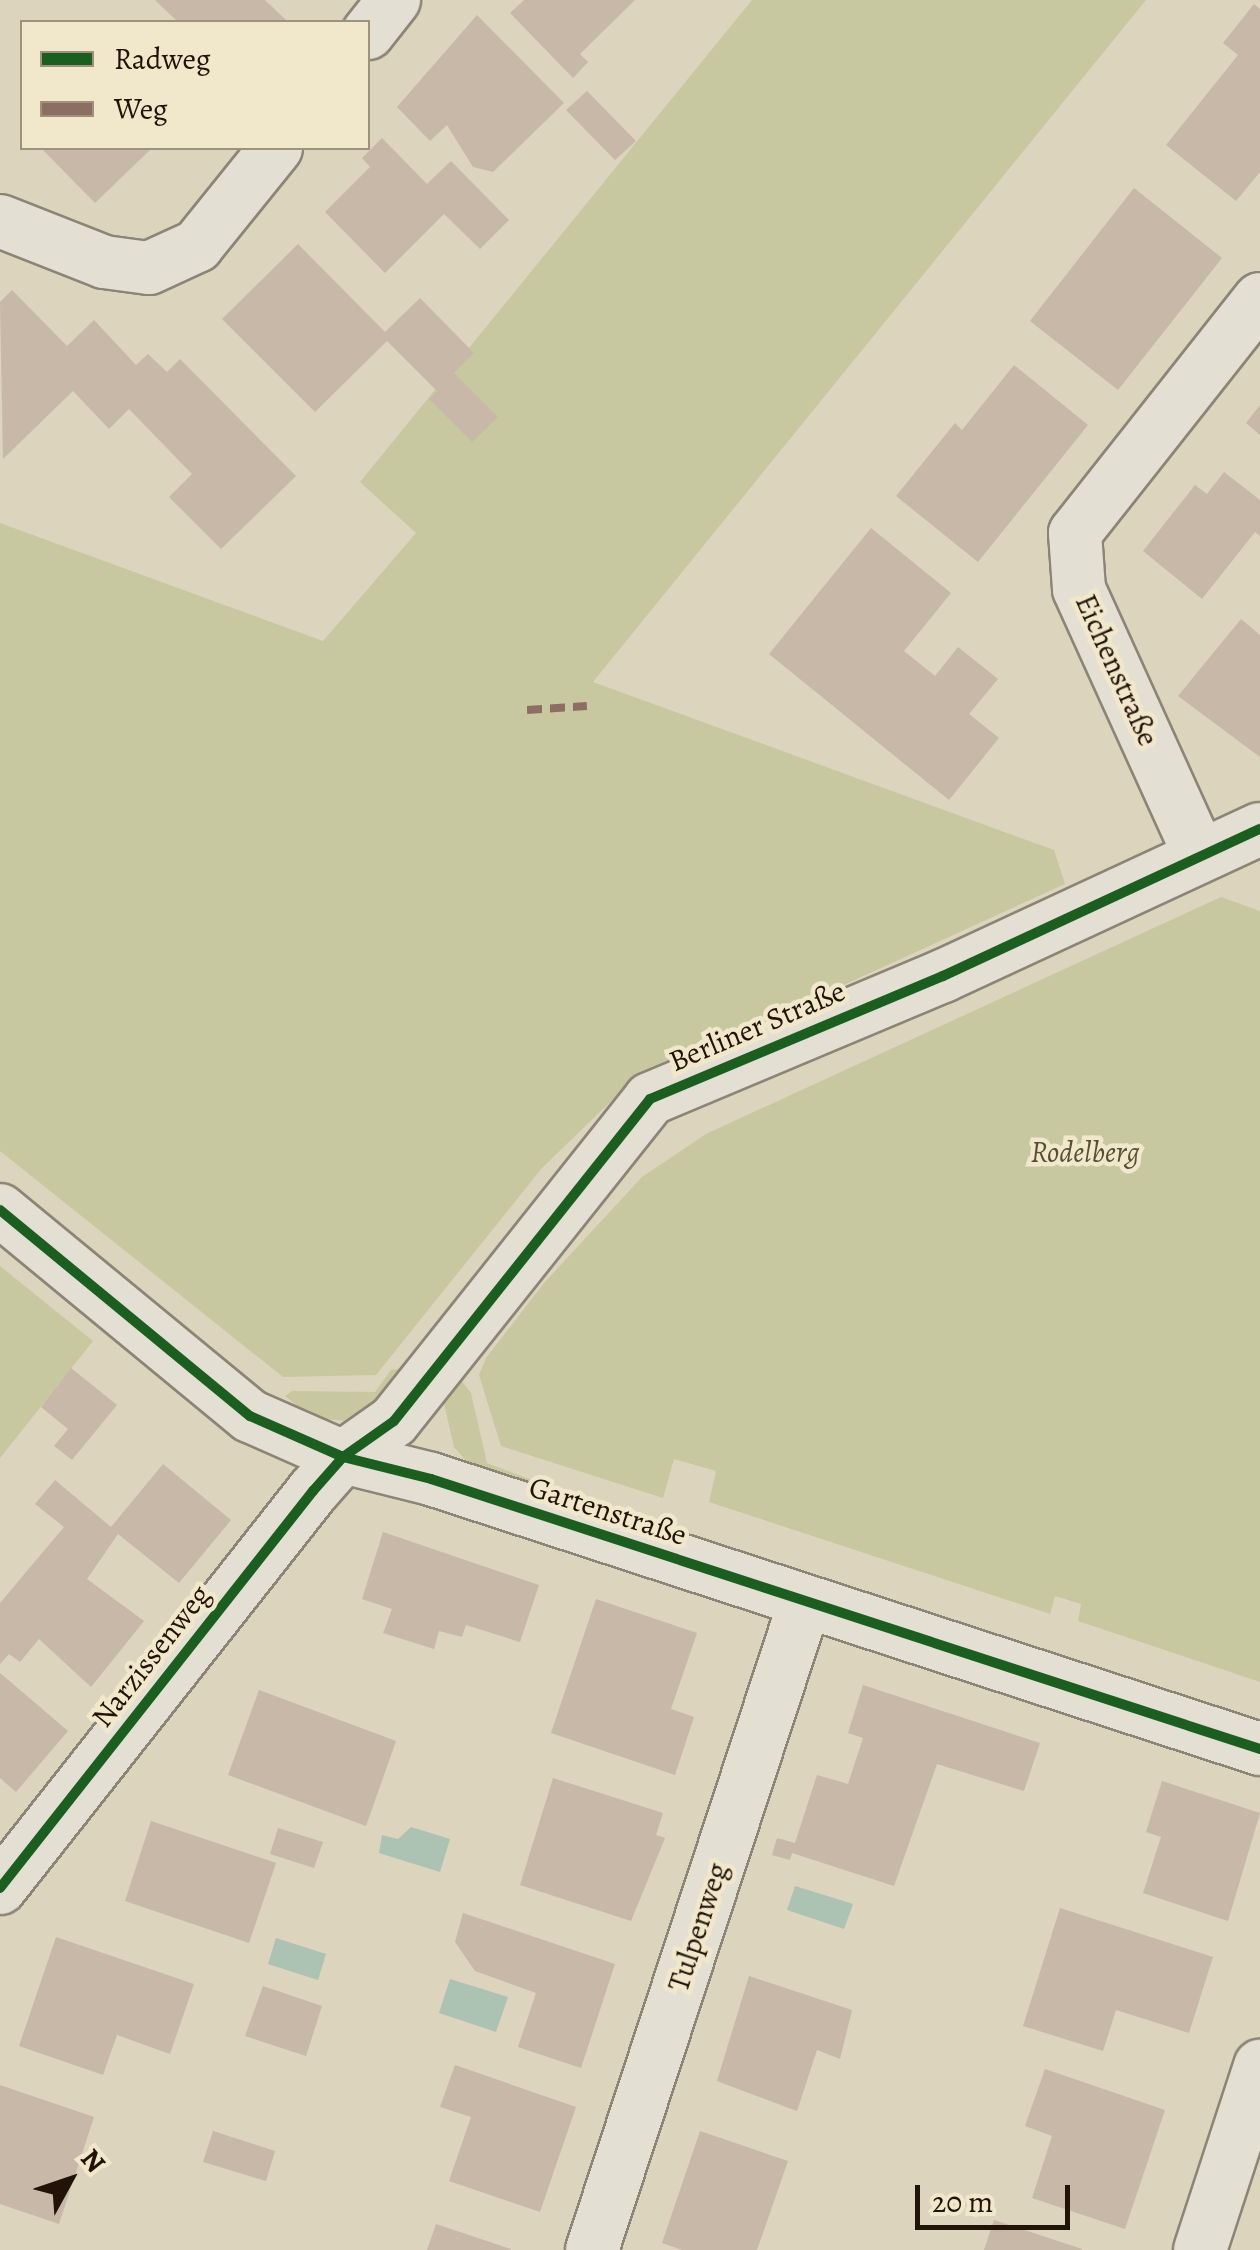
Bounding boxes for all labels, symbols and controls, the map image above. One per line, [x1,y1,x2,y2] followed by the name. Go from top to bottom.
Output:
[20,20,370,150] legend
[114,39,211,79] text: Radweg
[114,89,168,129] text: Weg
[1068,589,1166,751] street label: Eichenstraße
[664,973,850,1079] street label: Berliner Straße
[1030,1134,1140,1170] park label: Rodelberg
[525,1469,691,1553] street label: Gartenstraße
[84,1578,218,1734] street label: Narzissenweg
[660,1858,736,1996] street label: Tulpenweg
[20,2130,120,2230] north arrow
[72,2141,114,2181] text: N
[920,2165,1075,2227] scale bar
[932,2182,993,2222] text: 20 m

